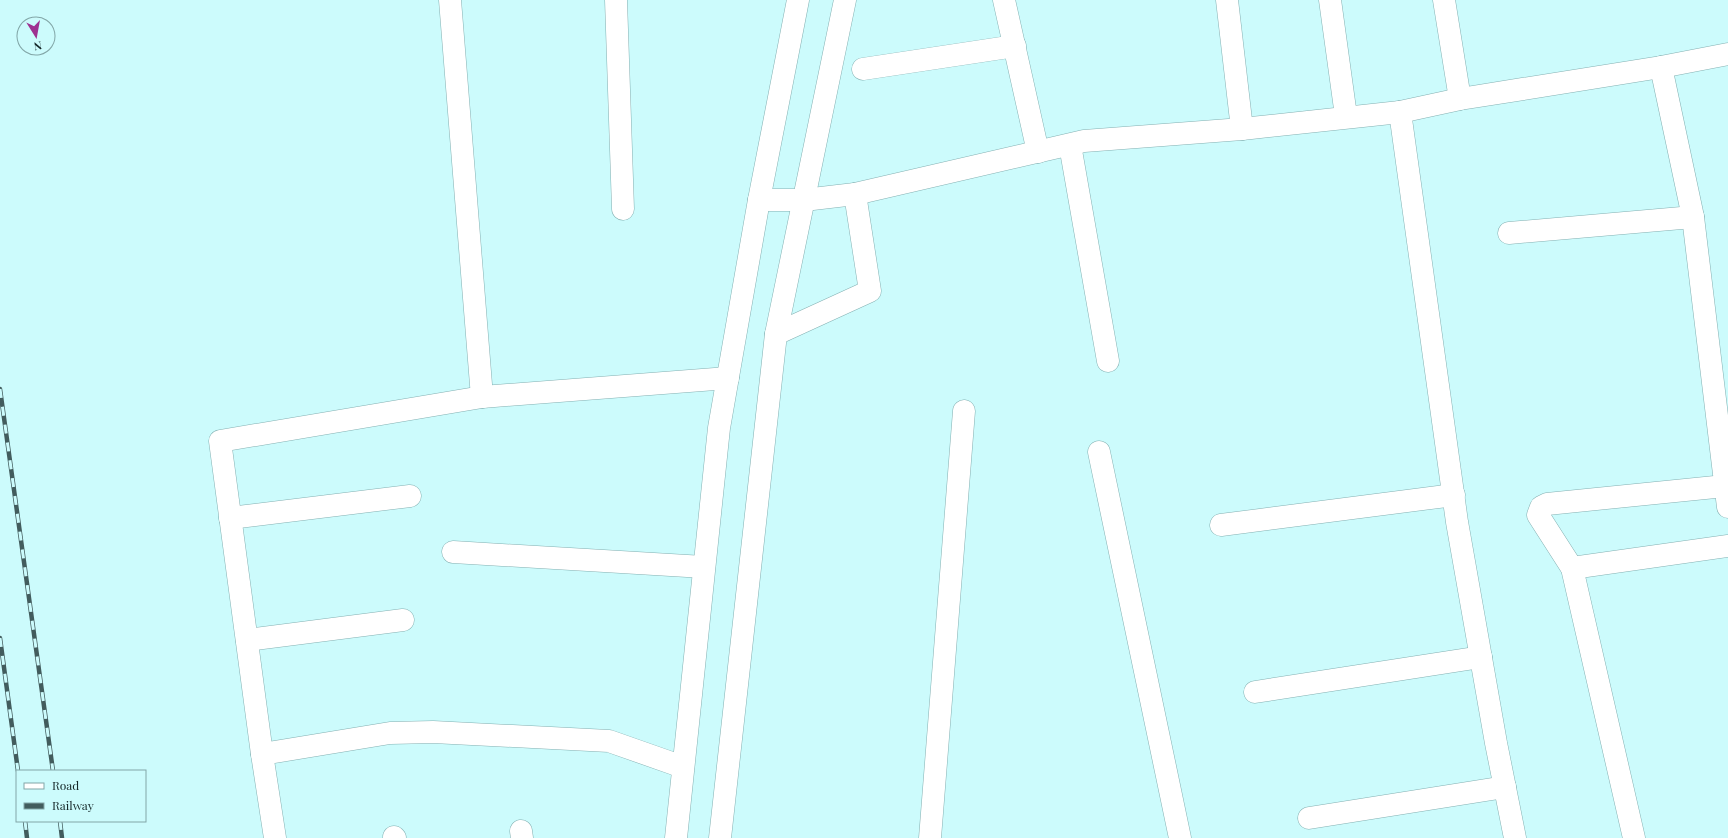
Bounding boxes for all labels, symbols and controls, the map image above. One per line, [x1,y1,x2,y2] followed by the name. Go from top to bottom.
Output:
[16,16,56,56] north arrow
[33,38,43,54] text: N
[16,770,146,822] legend
[52,777,79,793] text: Road
[52,797,94,813] text: Railway

